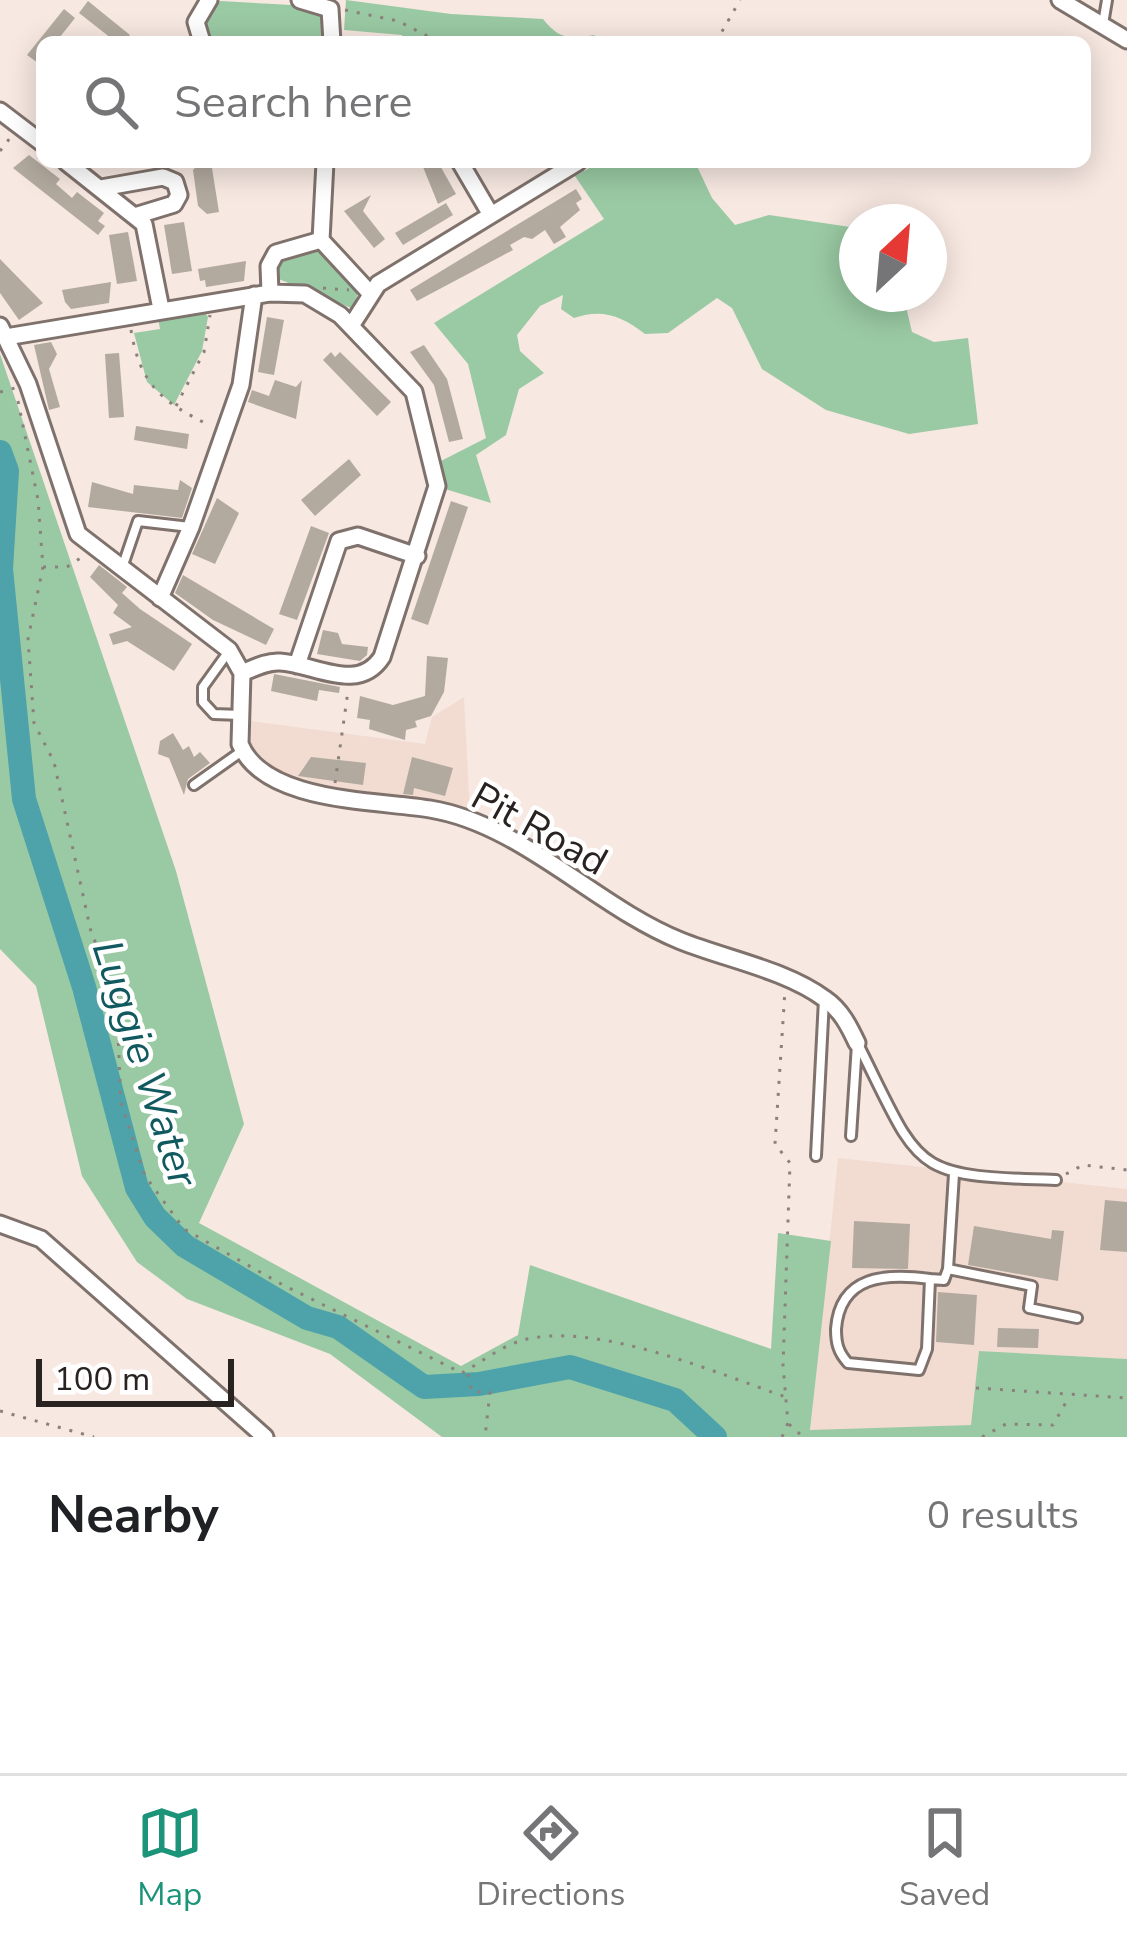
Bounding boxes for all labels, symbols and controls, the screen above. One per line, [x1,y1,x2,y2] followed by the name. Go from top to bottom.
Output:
[36,36,1091,168] search box
[78,69,144,135] icon: search
[174,72,413,133] text: Search here
[839,204,947,312] north arrow
[462,770,617,888] street label: Pit Road
[78,933,212,1195] water label: Luggie Water
[36,1353,234,1406] scale bar
[54,1357,150,1402] text: 100 m
[48,1480,219,1550] text: Nearby
[927,1489,1079,1542] text: 0 results
[137,1800,203,1917] tab: Map
[477,1800,625,1917] tab: Directions
[899,1800,990,1917] tab: Saved

